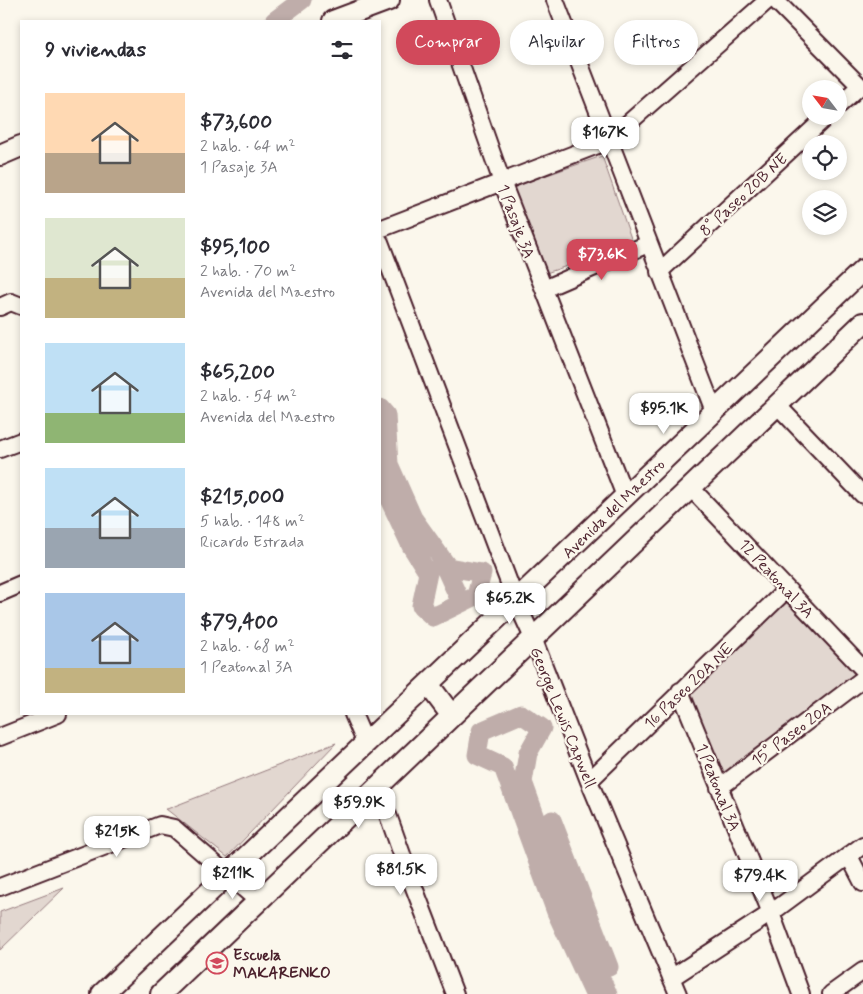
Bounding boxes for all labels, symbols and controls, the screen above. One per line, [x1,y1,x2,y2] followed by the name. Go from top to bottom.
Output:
[396,20,500,65] chip: Comprar
[510,20,604,65] chip: Alquilar
[614,20,698,65] chip: Filtros
[45,36,146,64] text: 9 viviendas
[328,36,356,64] icon: filters
[802,80,848,125] north arrow
[802,80,847,235] map controls
[200,108,272,136] text: $73,600
[85,113,145,173] icon: home
[570,116,640,159] pin: $167K
[582,122,628,143] text: $167K
[802,135,847,180] button: locate
[200,136,295,157] text: 2 hab. · 64 m²
[695,149,793,241] street label: 8° Paseo 20B NE
[200,157,278,178] text: 1 Pasaje 3A
[492,181,539,262] street label: 1 Pasaje 3A
[802,190,847,235] button: layers
[200,233,270,261] text: $95,100
[85,238,145,298] icon: home
[561,238,643,281] pin: $73.6K
[578,244,626,265] text: $73.6K
[200,261,296,282] text: 2 hab. · 70 m²
[200,282,335,303] text: Avenida del Maestro
[200,358,275,386] text: $65,200
[85,363,145,423] icon: home
[200,386,297,407] text: 2 hab. · 54 m²
[623,392,705,435] pin: $95.1K
[640,398,688,419] text: $95.1K
[200,407,335,428] text: Avenida del Maestro
[558,454,670,564] street label: Avenida del Maestro
[200,483,284,511] text: $215,000
[85,488,145,548] icon: home
[200,511,305,532] text: 5 hab. · 148 m²
[200,532,304,553] text: Ricardo Estrada
[734,535,818,623] street label: 12 Peatonal 3A
[469,582,551,625] pin: $65.2K
[486,588,534,609] text: $65.2K
[200,608,278,636] text: $79,400
[85,613,145,673] icon: home
[200,636,295,657] text: 2 hab. · 68 m²
[640,638,738,734] street label: 16 Paseo 20A NE
[524,644,601,792] street label: George Lewis Capwell
[200,657,293,678] text: 1 Peatonal 3A
[747,697,836,771] street label: 15° Paseo 20A
[690,741,745,835] street label: 1 Peatonal 3A
[318,786,400,829] pin: $59.9K
[333,792,385,813] text: $59.9K
[82,816,152,858] pin: $215K
[95,821,139,842] text: $215K
[360,854,442,896] pin: $81.5K
[198,858,268,900] pin: $211K
[376,859,426,880] text: $81.5K
[719,860,801,902] pin: $79.4K
[212,863,254,884] text: $211K
[734,865,786,886] text: $79.4K
[233,945,331,984] place label: Escuela MAKARENKO
[205,951,229,975] school or university icon: Escuela MAKARENKO

